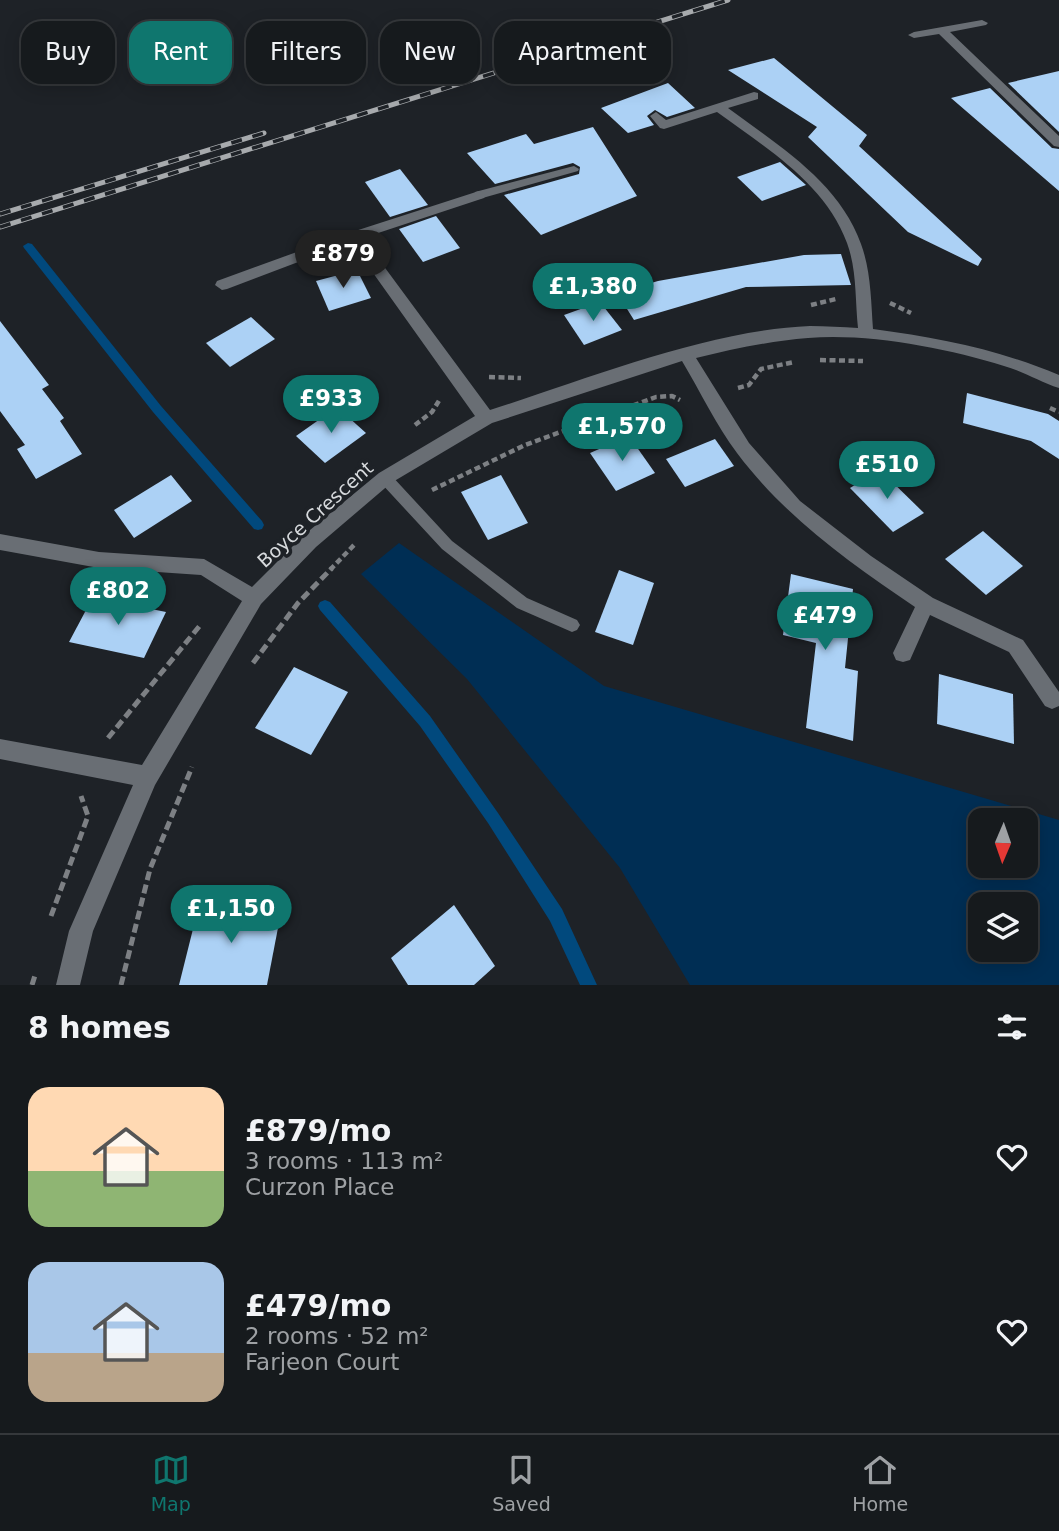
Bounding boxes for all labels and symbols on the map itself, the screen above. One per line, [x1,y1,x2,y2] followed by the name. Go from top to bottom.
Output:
[302,230,384,290] pin: £879
[536,264,650,323] pin: £1,380
[290,376,372,435] pin: £933
[565,404,679,463] pin: £1,570
[846,442,928,501] pin: £510
[253,456,377,572] street label: Boyce Crescent
[77,568,159,627] pin: £802
[784,592,866,652] pin: £479
[968,808,1038,878] north arrow
[174,886,288,945] pin: £1,150

